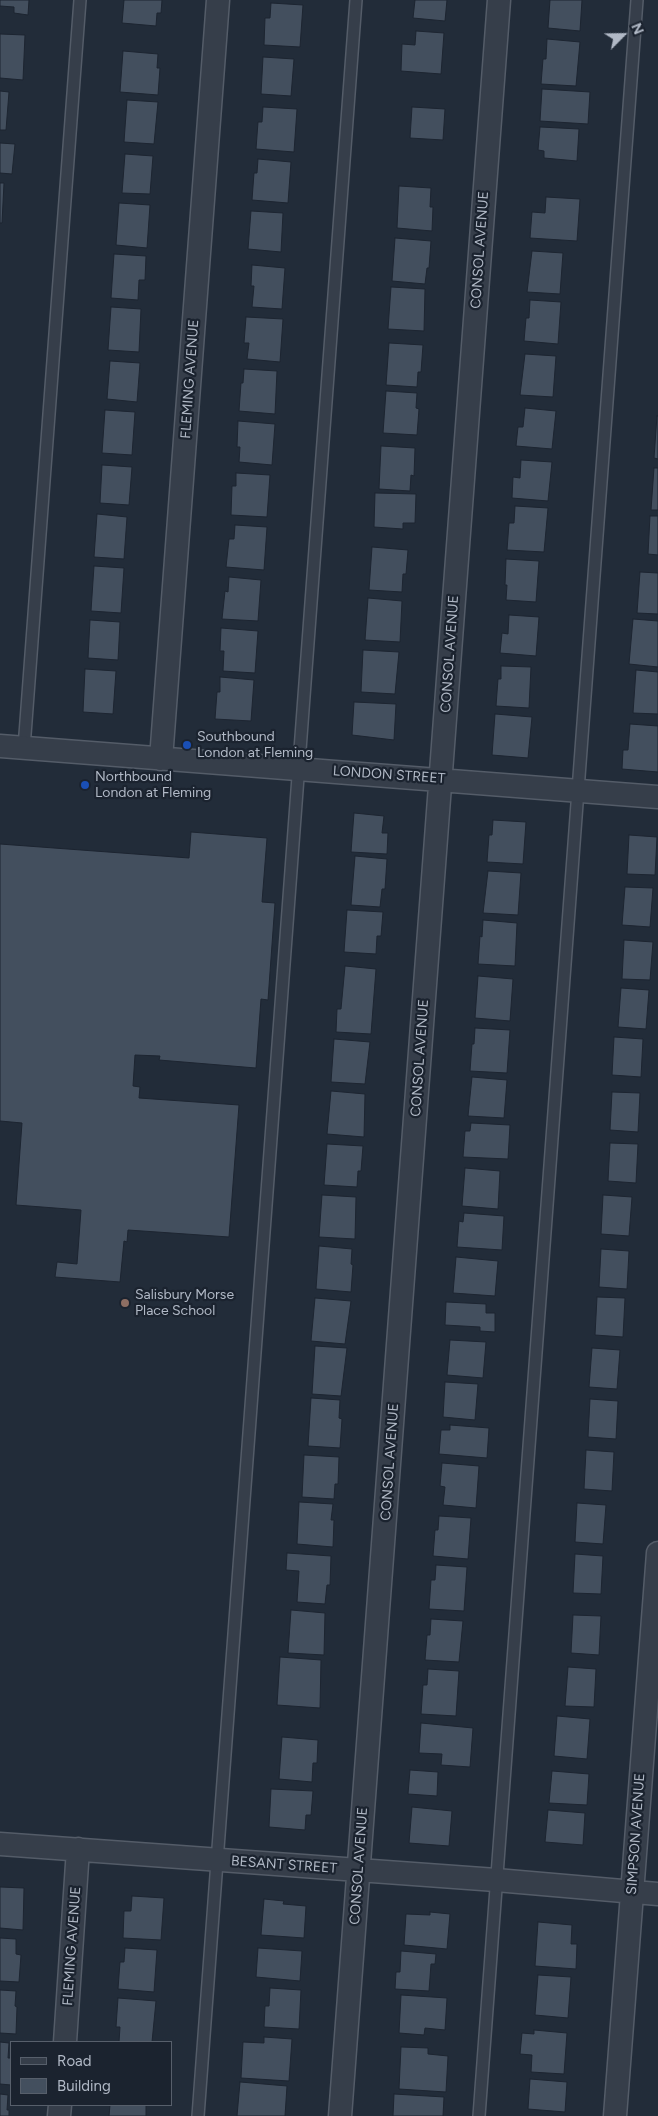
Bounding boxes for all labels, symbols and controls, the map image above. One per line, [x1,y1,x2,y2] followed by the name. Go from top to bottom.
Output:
[598,10,648,60] north arrow
[627,21,647,37] text: N
[468,191,492,309] street label: CONSOL AVENUE
[177,319,203,439] street label: FLEMING AVENUE
[438,595,462,713] street label: CONSOL AVENUE
[197,729,313,762] place label: Southbound London at Fleming
[181,739,193,751] marker: Southbound London at Fleming
[332,763,446,787] street label: LONDON STREET
[95,769,211,802] place label: Northbound London at Fleming
[79,779,91,791] marker: Northbound London at Fleming
[408,999,432,1117] street label: CONSOL AVENUE
[135,1287,234,1320] place label: Salisbury Morse Place School
[119,1297,131,1309] marker: Salisbury Morse Place School
[378,1403,402,1521] street label: CONSOL AVENUE
[623,1773,649,1895] street label: SIMPSON AVENUE
[347,1807,371,1925] street label: CONSOL AVENUE
[230,1853,338,1877] street label: BESANT STREET
[59,1886,85,2006] street label: FLEMING AVENUE
[10,2041,172,2106] legend
[57,2052,92,2070] text: Road
[57,2077,111,2095] text: Building

